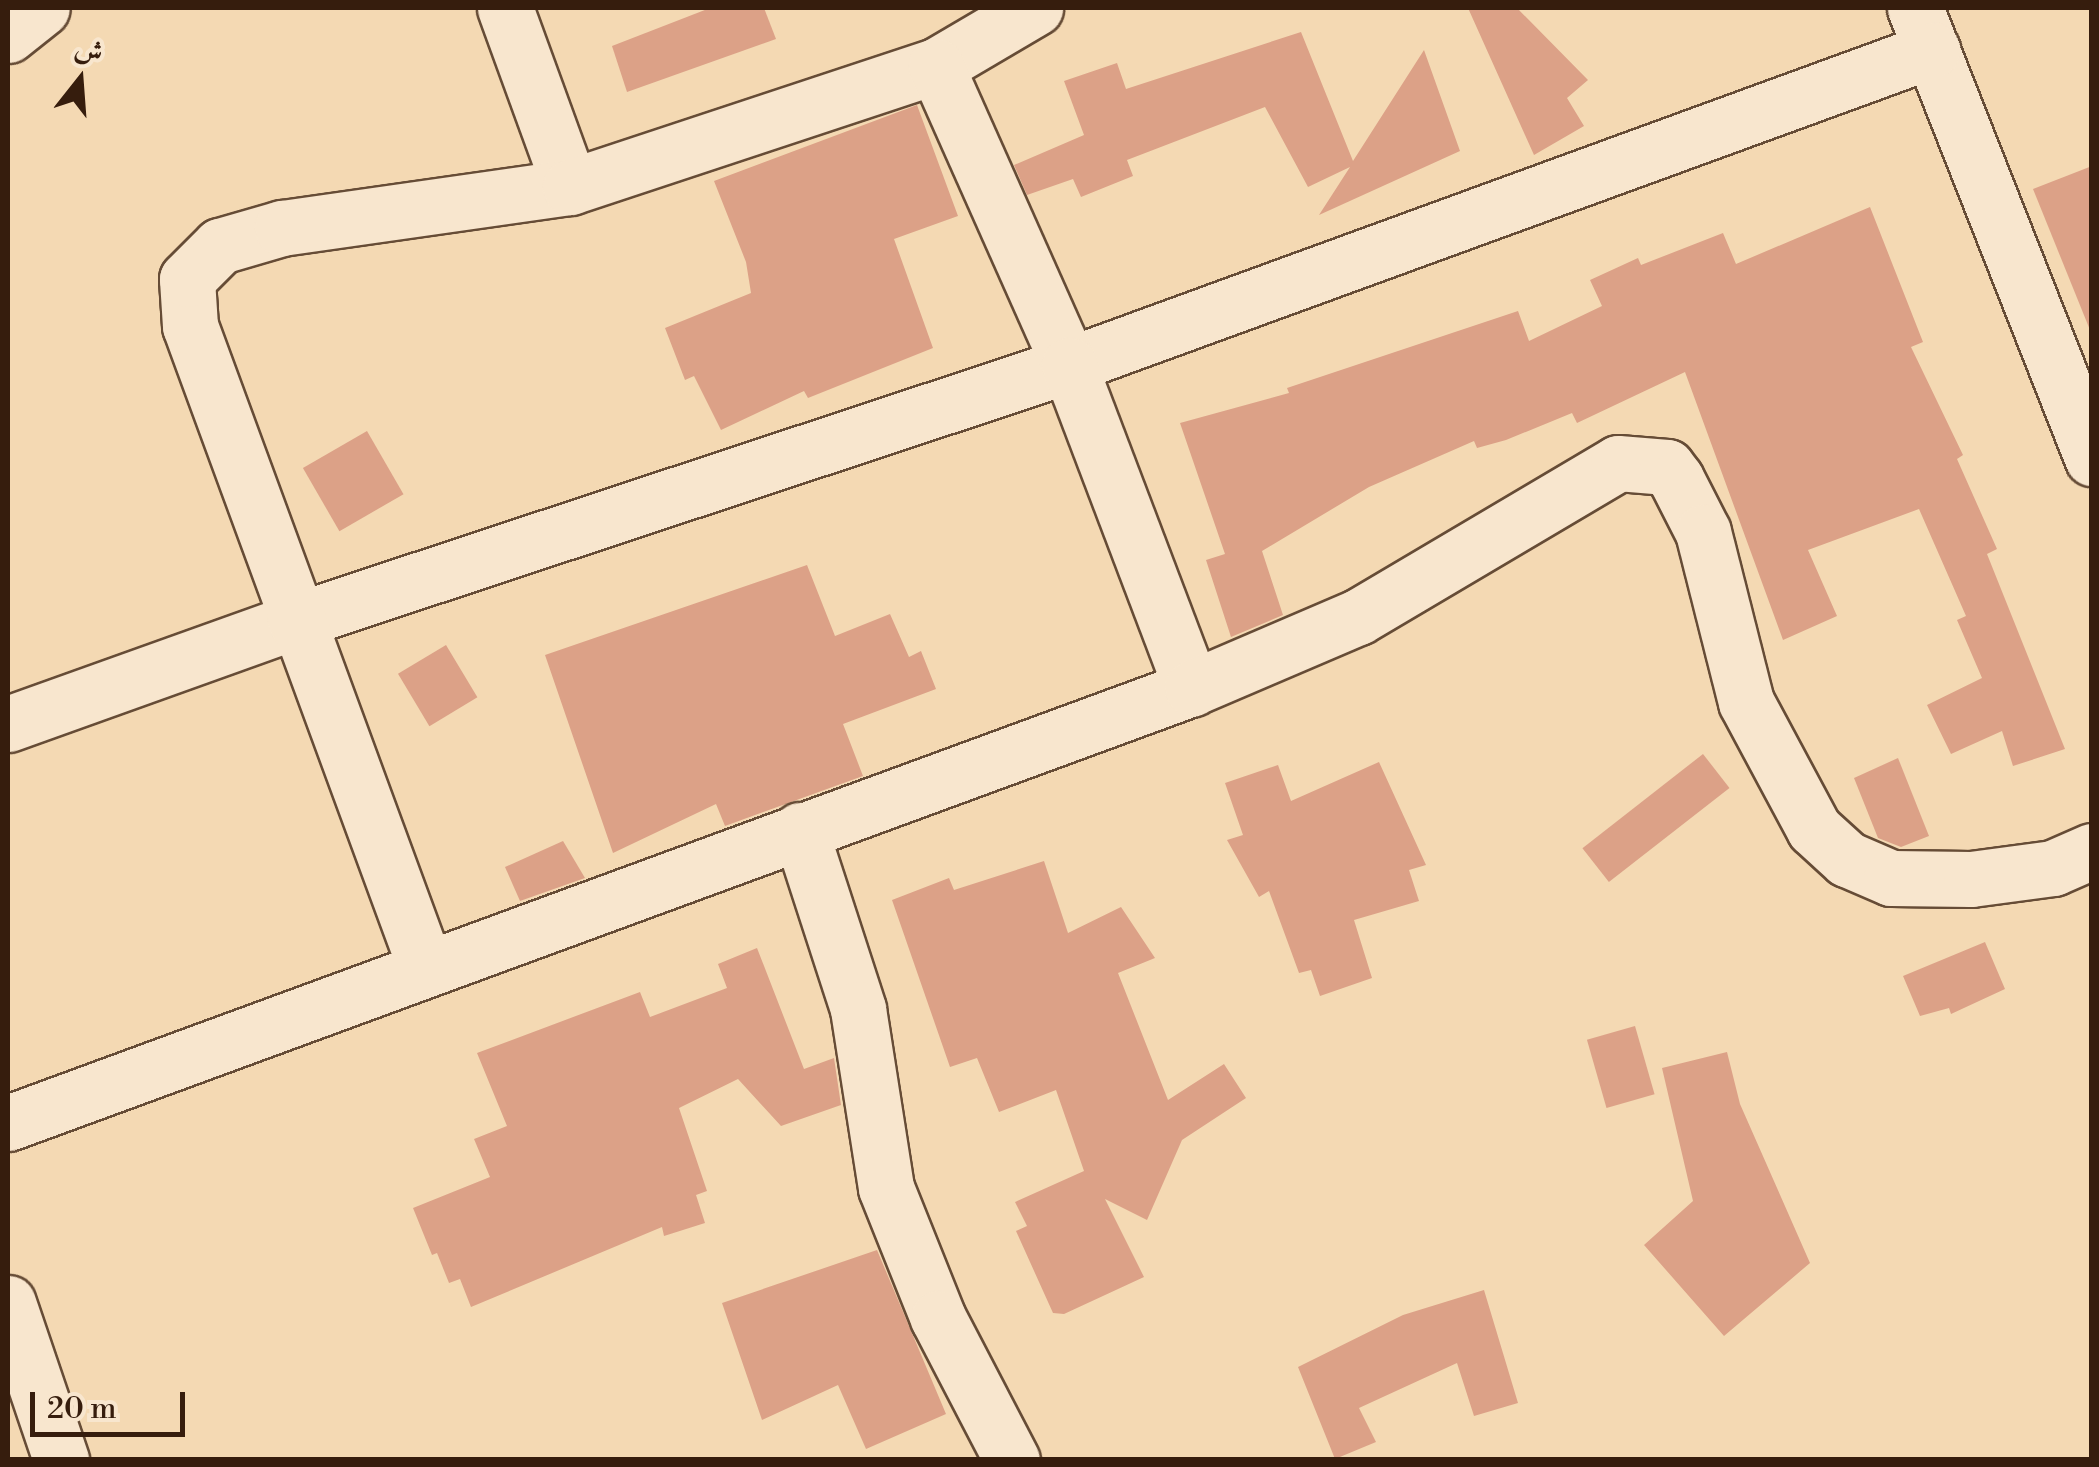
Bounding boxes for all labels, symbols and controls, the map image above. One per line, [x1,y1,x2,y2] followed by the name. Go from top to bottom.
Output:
[30,30,130,130] north arrow
[71,30,107,72] text: ش
[35,1372,190,1434] scale bar
[47,1390,116,1428] text: 20 m

